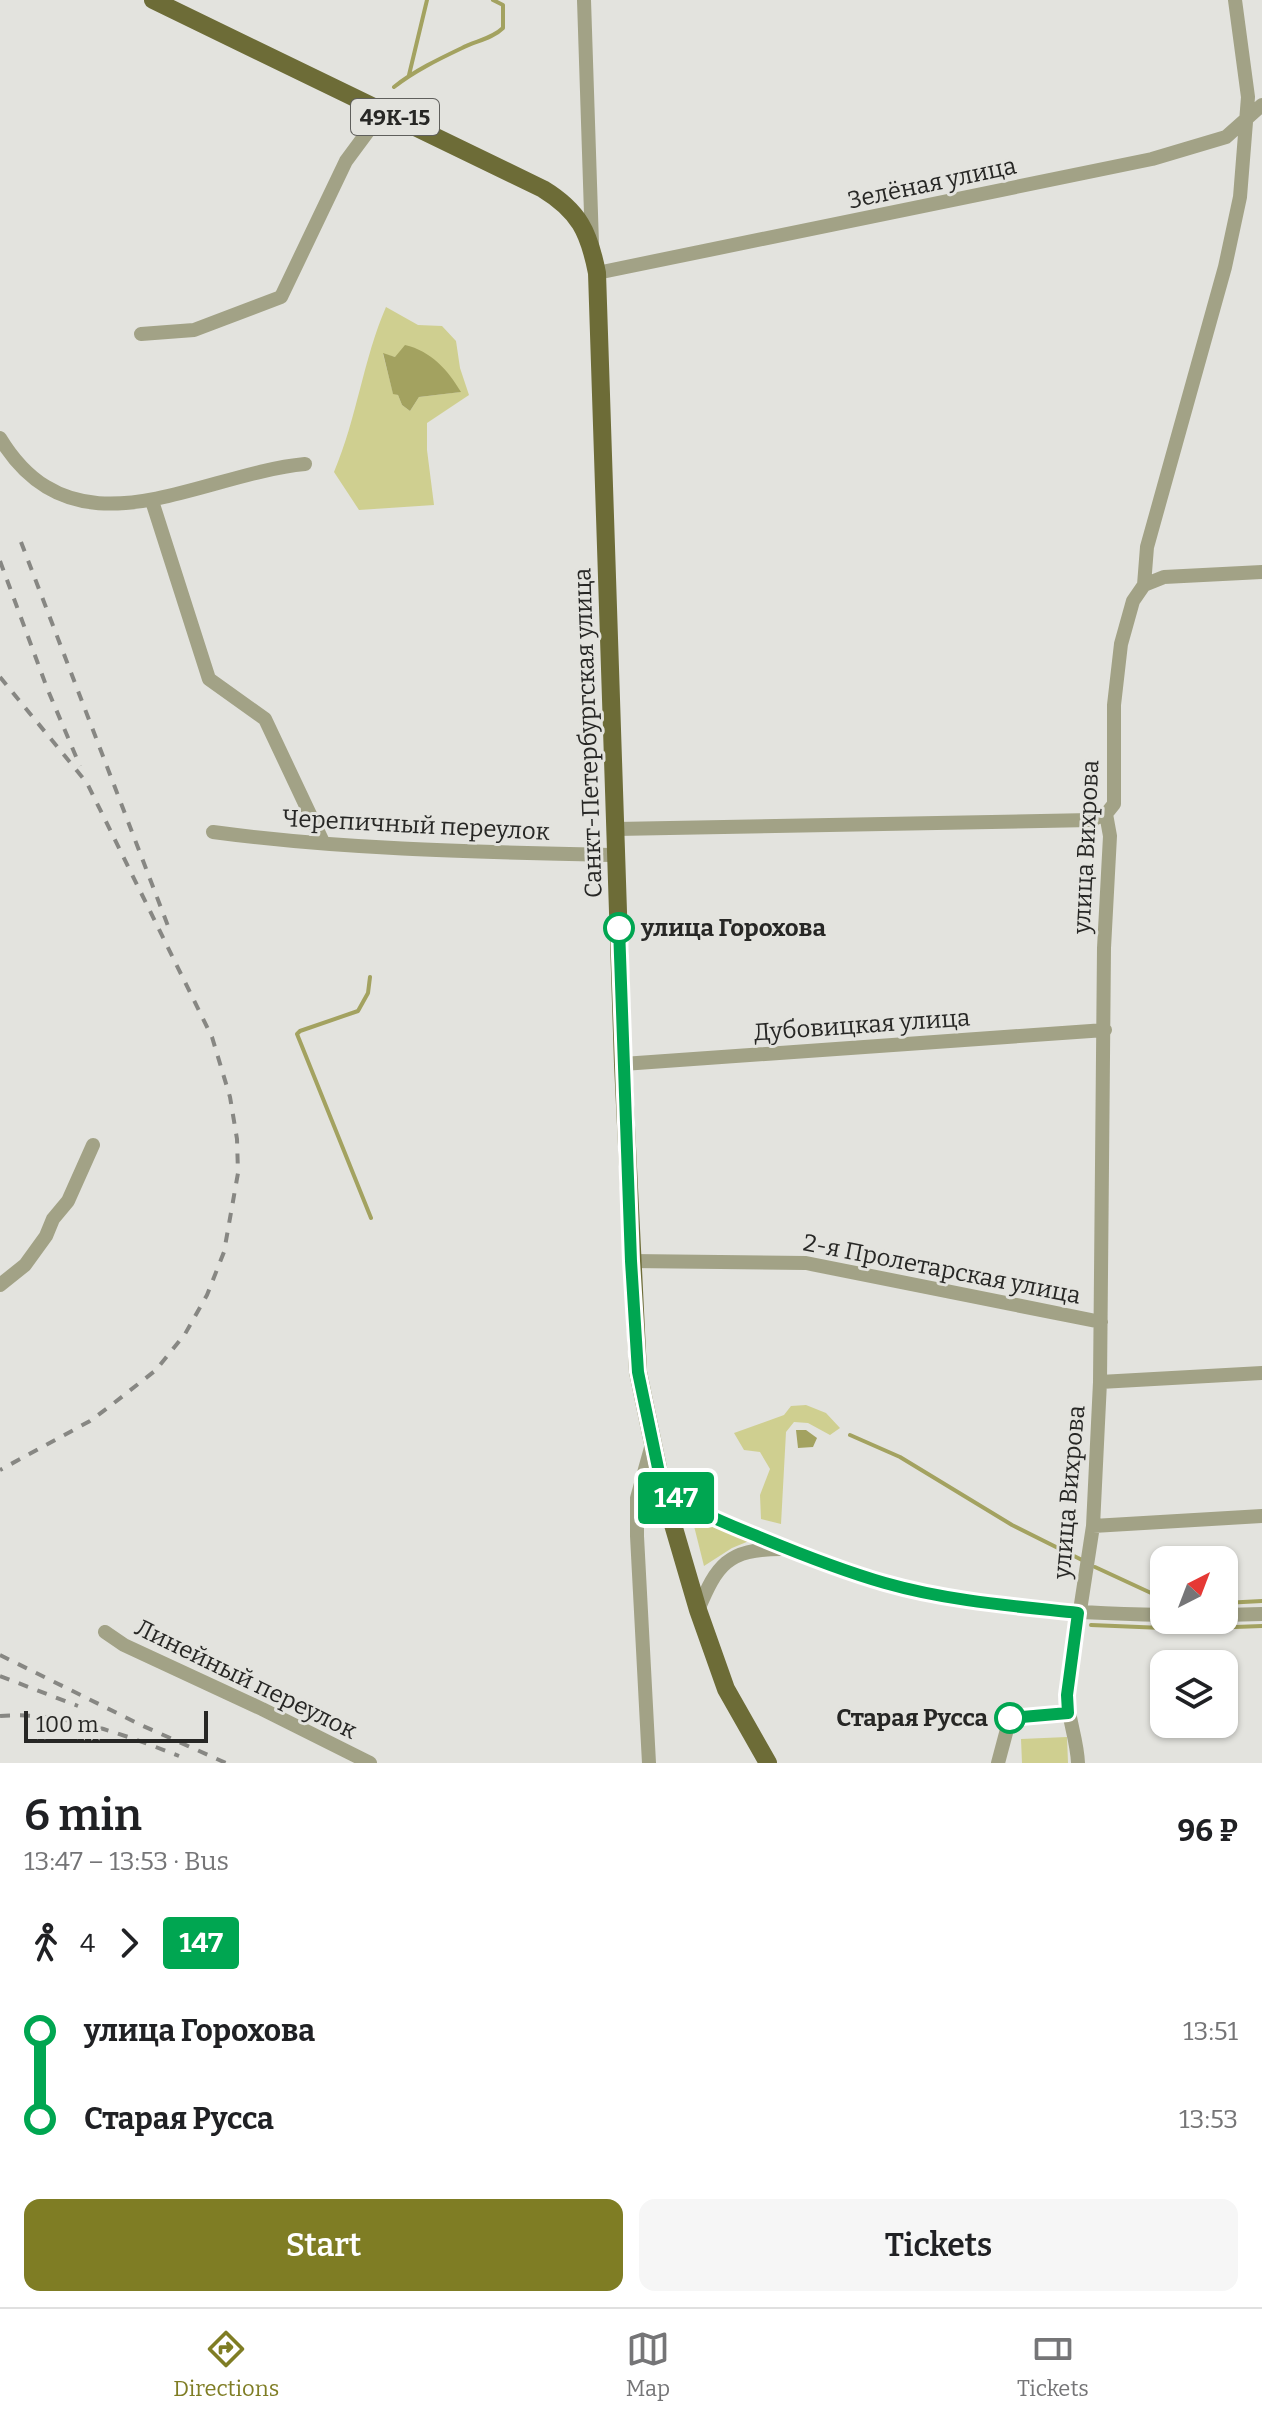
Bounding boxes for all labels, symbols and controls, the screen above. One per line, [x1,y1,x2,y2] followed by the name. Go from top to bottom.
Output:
[351,99,439,135] road number: 49К-15
[845,151,1019,215] street label: Зелёная улица
[568,567,608,899] street label: Санкт-Петербургская улица
[1067,759,1105,936] street label: улица Вихрова
[281,804,551,846] street label: Черепичный переулок
[604,913,634,943] marker: улица Горохова
[640,914,826,942] place label: улица Горохова
[753,1003,971,1047] street label: Дубовицкая улица
[801,1228,1083,1310] street label: 2-я Пролетарская улица
[1047,1404,1091,1581] street label: улица Вихрова
[630,1472,722,1524] line badge: 147
[654,1481,698,1514] text: 147
[1150,1546,1238,1634] north arrow
[1150,1546,1238,1738] map controls
[131,1613,361,1745] street label: Линейный переулок
[1150,1650,1238,1738] button: layers
[995,1703,1025,1733] marker: Старая Русса
[836,1704,989,1732] place label: Старая Русса
[24,1707,208,1743] scale bar
[36,1711,99,1738] text: 100 m
[24,1789,142,1842] text: 6 min
[1177,1813,1238,1849] text: 96 ₽
[24,1846,229,1877] text: 13:47 – 13:53 · Bus
[24,1921,68,1965] icon: walk
[107,1921,151,1965] icon: forward
[179,1926,223,1959] text: 147
[80,1928,95,1959] text: 4
[84,2013,315,2049] text: улица Горохова
[1183,2016,1238,2047] text: 13:51
[84,2101,274,2137] text: Старая Русса
[1179,2104,1238,2135] text: 13:53
[24,2199,623,2291] button: Start
[639,2199,1238,2291] button: Tickets
[173,2327,279,2402] tab: Directions
[626,2327,670,2402] tab: Map
[1017,2327,1089,2402] tab: Tickets

